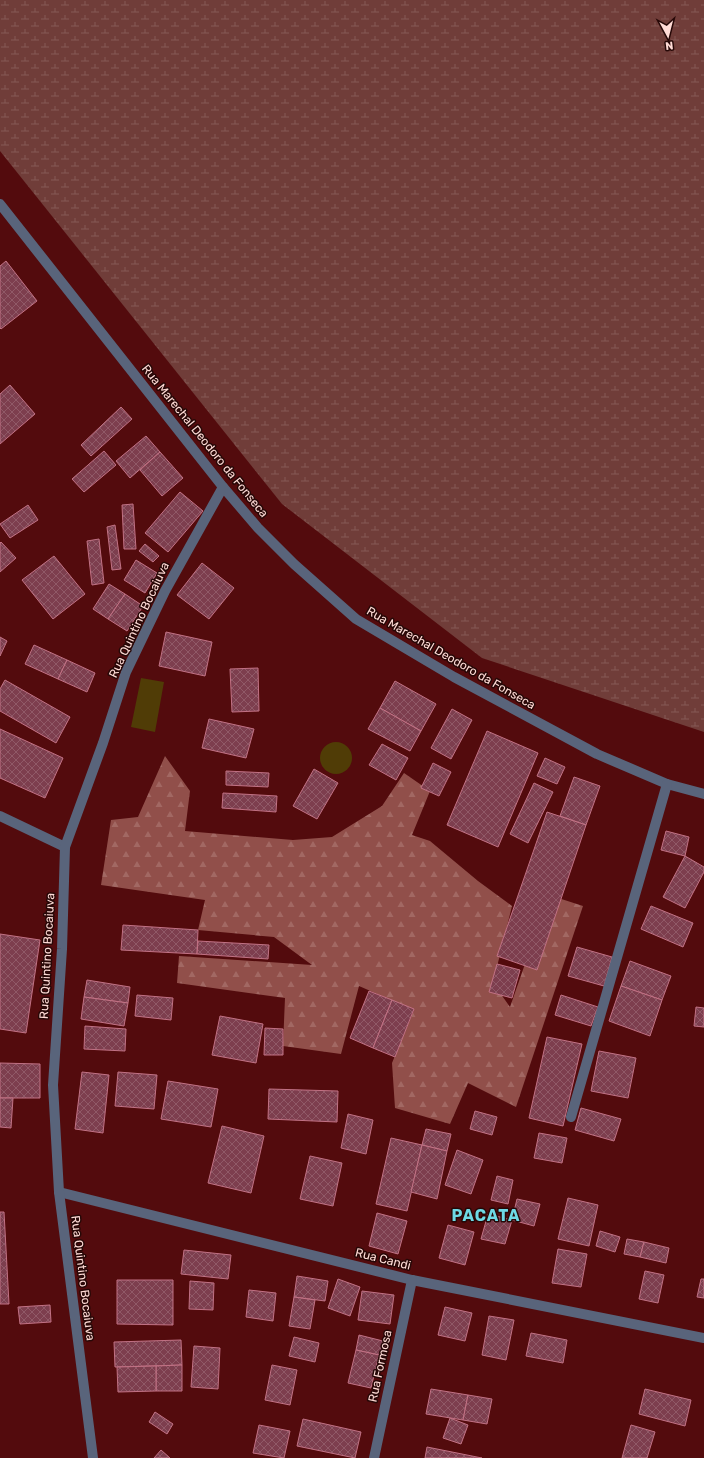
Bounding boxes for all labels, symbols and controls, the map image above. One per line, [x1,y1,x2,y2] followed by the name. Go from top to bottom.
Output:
[648,16,688,56] north arrow
[664,38,674,52] text: N
[139,362,271,520] street label: Rua Marechal Deodoro da Fonseca
[106,560,172,680] street label: Rua Quintino Bocaiuva
[364,604,538,712] street label: Rua Marechal Deodoro da Fonseca
[37,893,57,1019] street label: Rua Quintino Bocaiuva
[451,1206,521,1225] district label: PACATA
[68,1215,98,1341] street label: Rua Quintino Bocaiuva
[354,1245,412,1273] street label: Rua Candi
[366,1329,394,1403] street label: Rua Formosa

